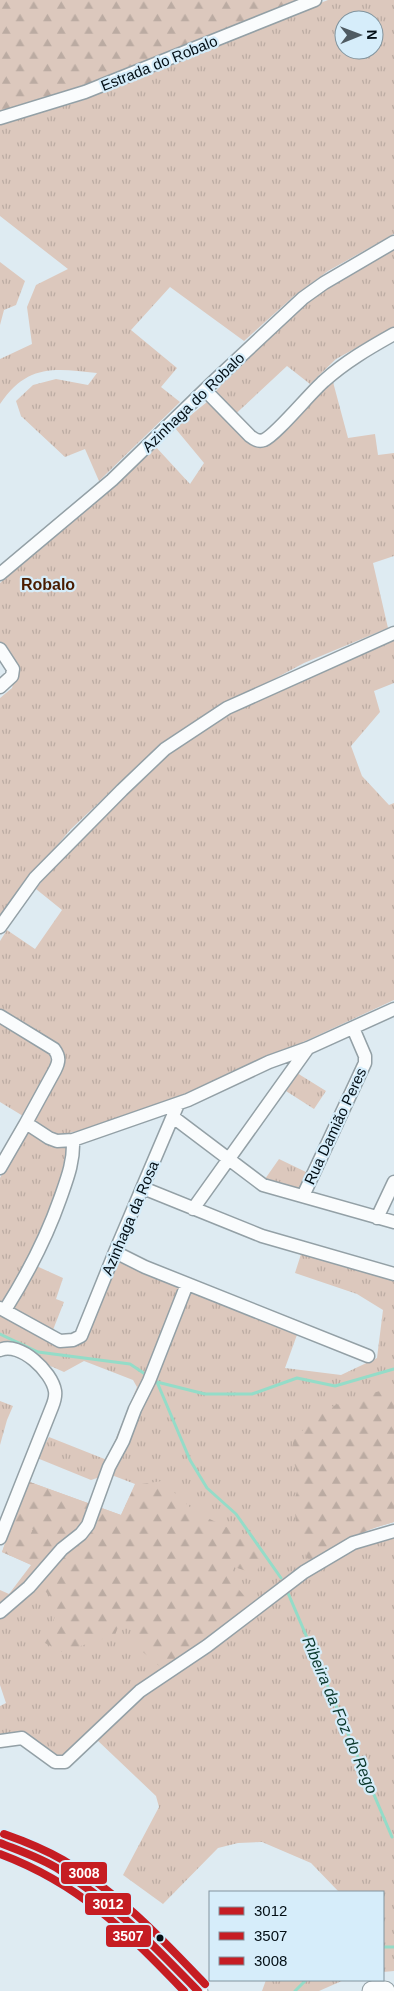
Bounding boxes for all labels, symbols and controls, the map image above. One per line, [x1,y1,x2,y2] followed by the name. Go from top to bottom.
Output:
[334,10,384,60] north arrow
[364,30,380,40] text: N
[98,32,220,94] street label: Estrada do Robalo
[139,349,247,455] street label: Azinhaga do Robalo
[21,576,75,593] district label: Robalo
[301,1065,369,1187] street label: Rua Damião Peres
[98,1158,162,1278] street label: Azinhaga da Rosa
[299,1634,381,1796] water label: Ribeira da Foz do Rego
[60,1861,108,1885] line badge: 3008
[68,1865,100,1881] text: 3008
[209,1891,384,1981] legend
[84,1892,132,1916] line badge: 3012
[92,1896,124,1912] text: 3012
[254,1902,287,1919] text: 3012
[105,1924,152,1948] line badge: 3507
[254,1927,287,1944] text: 3507
[112,1928,144,1944] text: 3507
[155,1933,165,1943] unlabelled marker
[254,1952,287,1969] text: 3008

